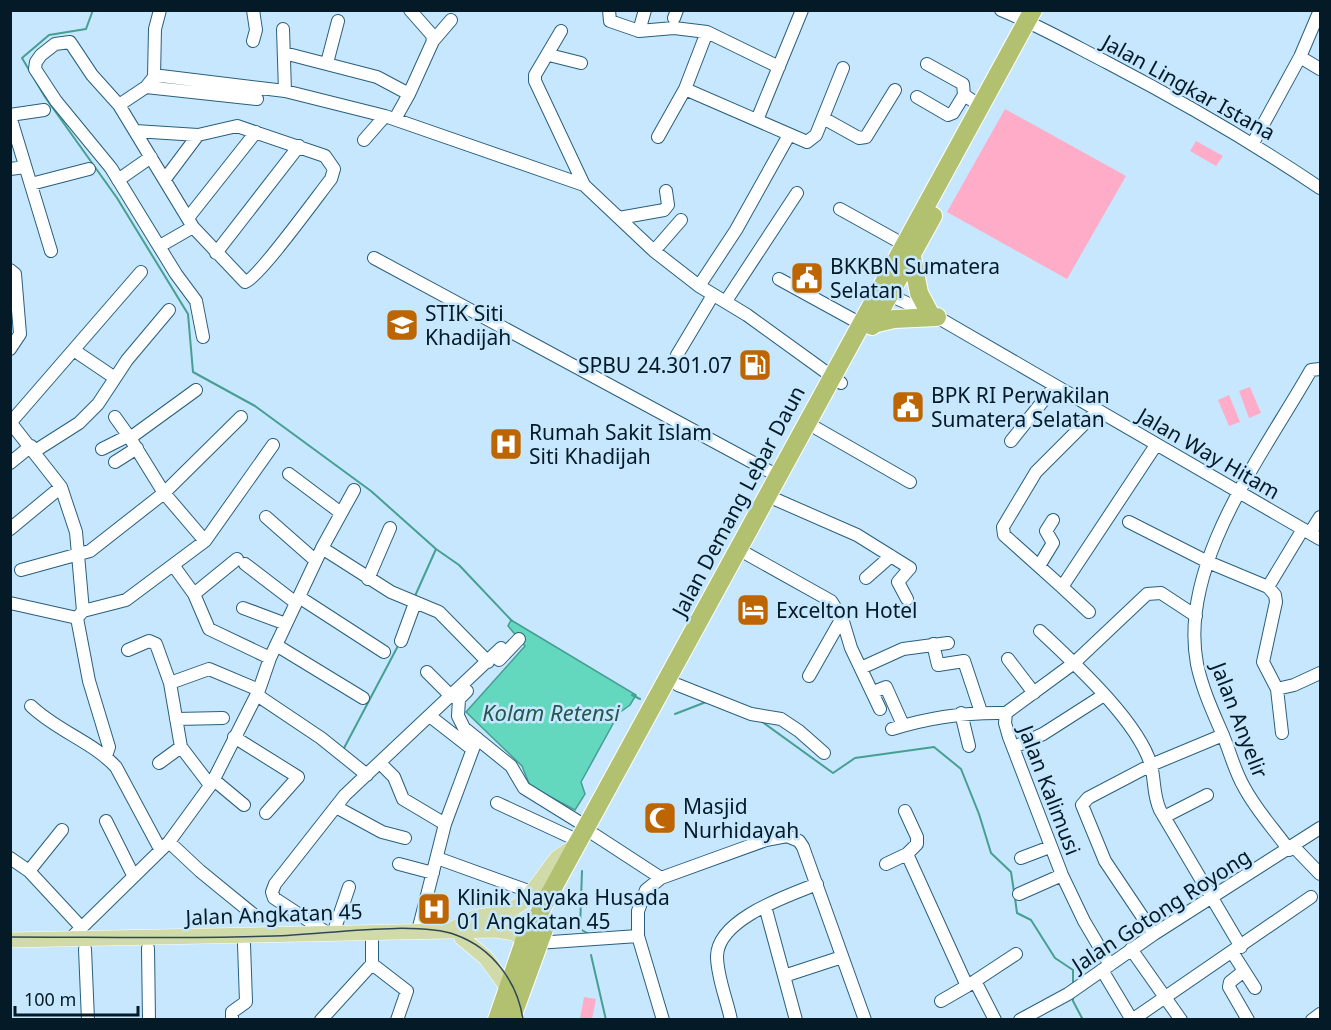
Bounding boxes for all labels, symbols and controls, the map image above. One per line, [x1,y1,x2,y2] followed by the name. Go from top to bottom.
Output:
[1096,27,1281,146] street label: Jalan Lingkar Istana
[830,252,1000,304] place label: BKKBN Sumatera Selatan
[789,260,825,296] public building icon: BKKBN Sumatera Selatan
[425,299,511,351] place label: STIK Siti Khadijah
[384,307,420,343] school or university icon: STIK Siti Khadijah
[737,347,773,383] fuel station icon: SPBU 24.301.07
[578,351,732,379] place label: SPBU 24.301.07
[664,381,811,623] street label: Jalan Demang Lebar Daun
[931,381,1110,433] place label: BPK RI Perwakilan Sumatera Selatan
[890,389,926,425] public building icon: BPK RI Perwakilan Sumatera Selatan
[1131,400,1285,505] street label: Jalan Way Hitam
[529,418,712,470] place label: Rumah Sakit Islam Siti Khadijah
[488,426,524,462] hospital icon: Rumah Sakit Islam Siti Khadijah
[735,592,771,628] hotel icon: Excelton Hotel
[776,596,918,624] place label: Excelton Hotel
[1204,656,1275,782] street label: Jalan Anyelir
[482,697,620,727] water label: Kolam Retensi
[1012,719,1088,859] street label: Jalan Kalimusi
[683,792,799,844] place label: Masjid Nurhidayah
[642,800,678,836] mosque icon: Masjid Nurhidayah
[1065,842,1256,979] street label: Jalan Gotong Royong
[457,883,670,935] place label: Klinik Nayaka Husada 01 Angkatan 45
[416,891,452,927] hospital icon: Klinik Nayaka Husada 01 Angkatan 45
[183,897,363,931] street label: Jalan Angkatan 45
[15,979,138,1017] scale bar
[24,987,76,1011] text: 100 m

